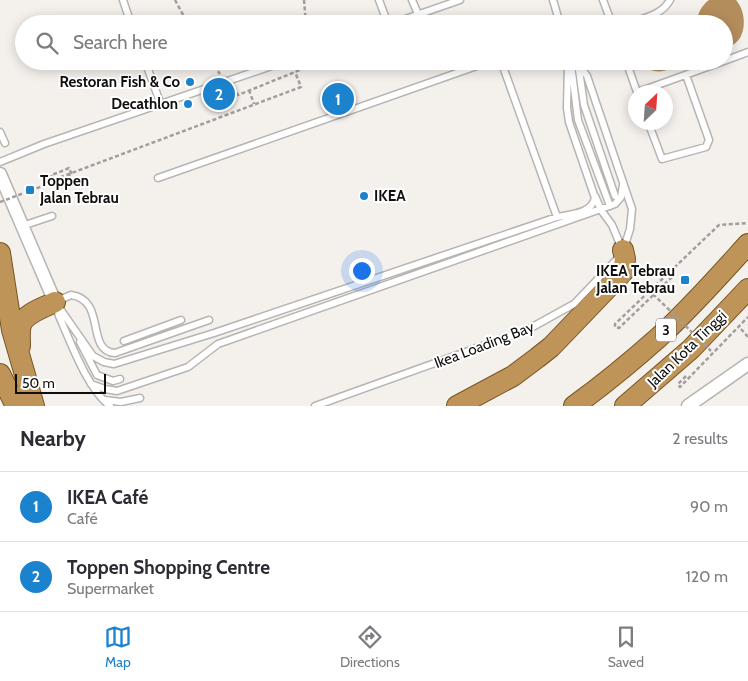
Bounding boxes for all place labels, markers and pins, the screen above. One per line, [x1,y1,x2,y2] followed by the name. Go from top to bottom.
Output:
[59,73,180,91] place label: Restoran Fish & Co
[203,75,235,113] pin: 2
[184,76,196,88] marker: Restoran Fish & Co
[322,80,354,118] pin: 1
[111,95,178,113] place label: Decathlon
[182,98,194,110] marker: Decathlon
[39,172,119,207] place label: Toppen Jalan Tebrau
[24,184,36,196] marker: Toppen Jalan Tebrau
[374,187,406,205] place label: IKEA
[358,190,370,202] marker: IKEA
[595,262,675,297] place label: IKEA Tebrau Jalan Tebrau
[679,274,691,286] marker: IKEA Tebrau Jalan Tebrau

